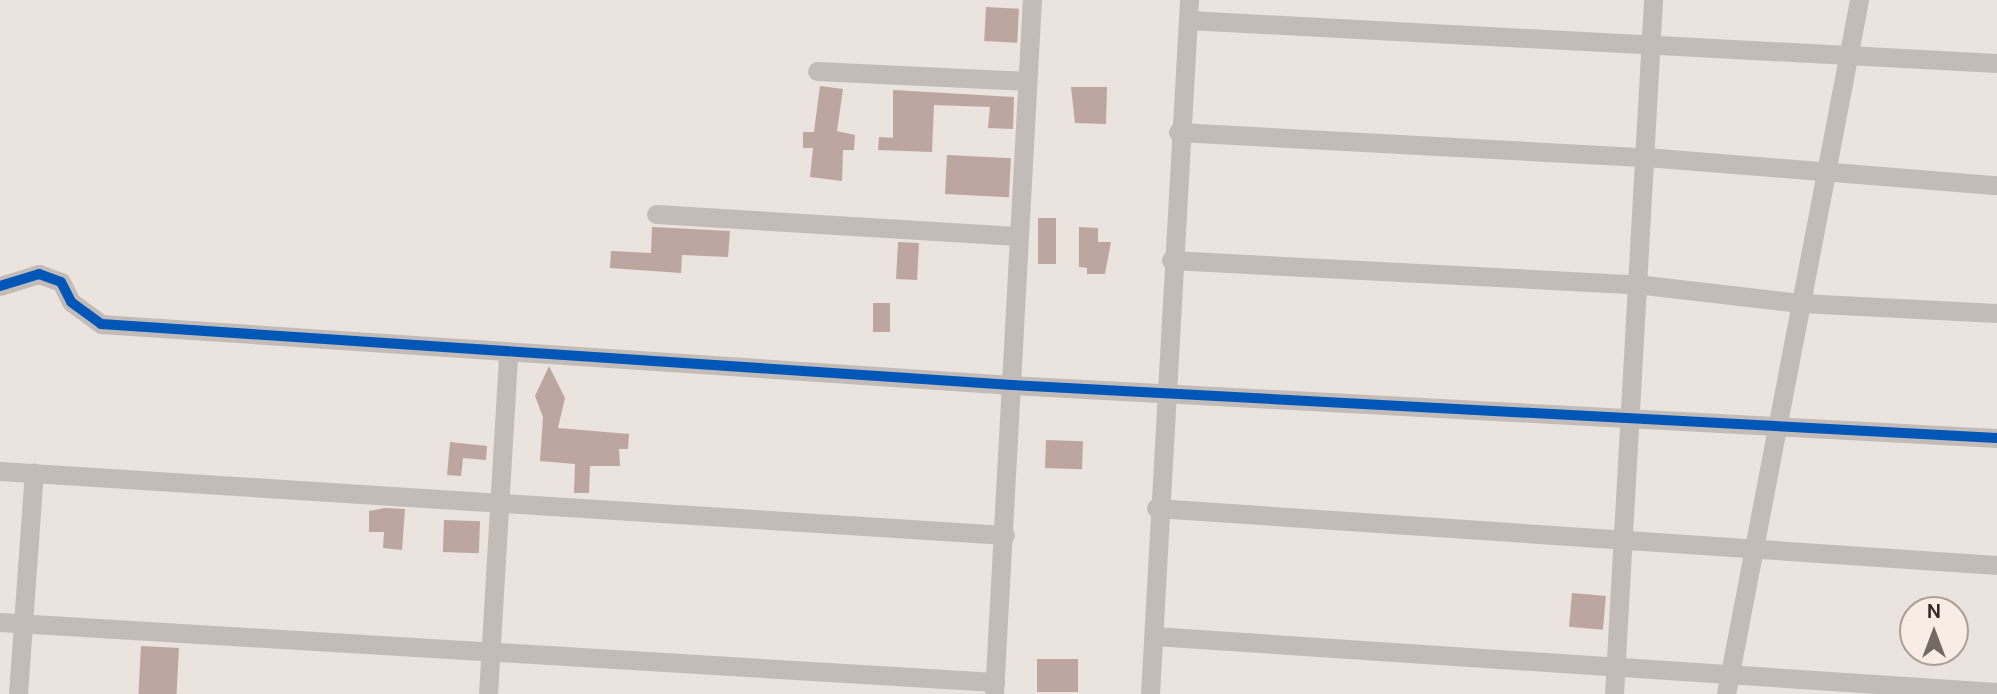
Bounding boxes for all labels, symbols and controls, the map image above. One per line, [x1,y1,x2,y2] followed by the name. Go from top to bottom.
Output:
[1899,596,1969,666] north arrow
[1927,599,1941,624] text: N

